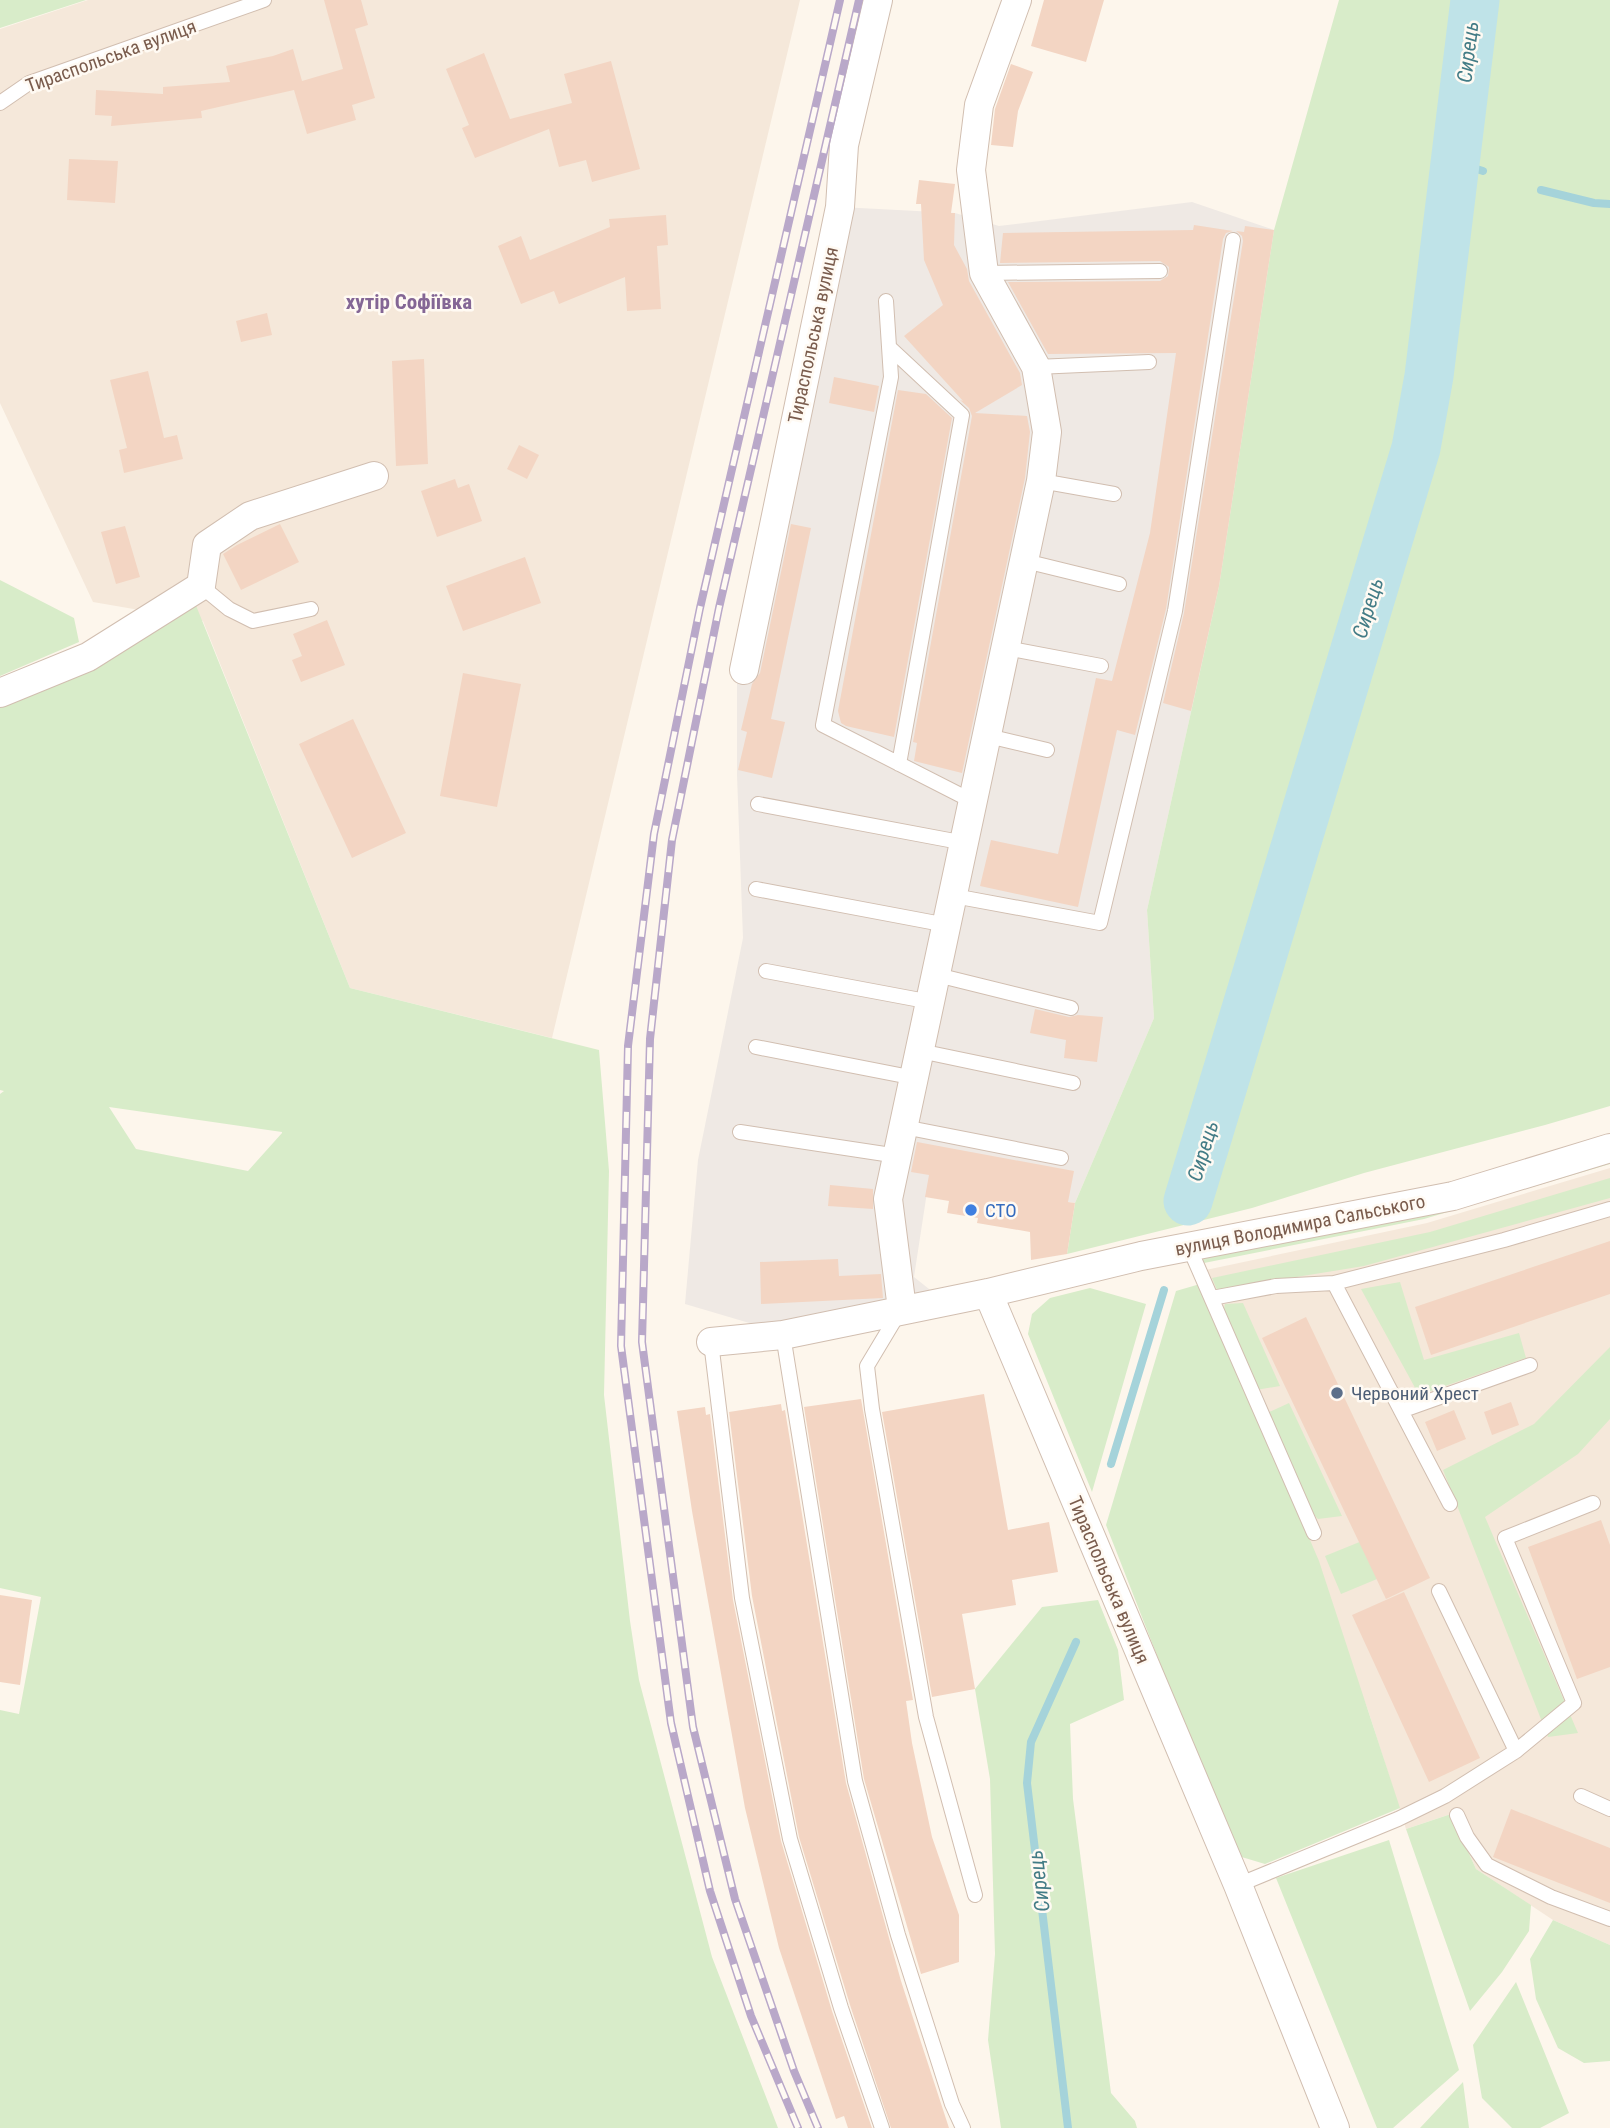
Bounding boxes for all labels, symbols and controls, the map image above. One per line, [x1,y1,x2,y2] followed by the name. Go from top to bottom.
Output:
[23,14,199,98] street label: Тираспольська вулиця
[1452,20,1484,84] water label: Сирець
[783,245,843,425] street label: Тираспольська вулиця
[346,290,472,314] district label: хутір Софіївка
[1347,575,1389,641] water label: Сирець
[1182,1118,1224,1184] water label: Сирець
[1173,1189,1427,1261] street label: вулиця Володимира Сальського
[985,1199,1017,1222] place label: СТО
[963,1202,979,1218] marker: СТО
[1351,1382,1479,1405] place label: Червоний Хрест
[1329,1385,1345,1401] marker: Червоний Хрест
[1063,1493,1155,1667] street label: Тираспольська вулиця
[1023,1849,1055,1913] water label: Сирець

